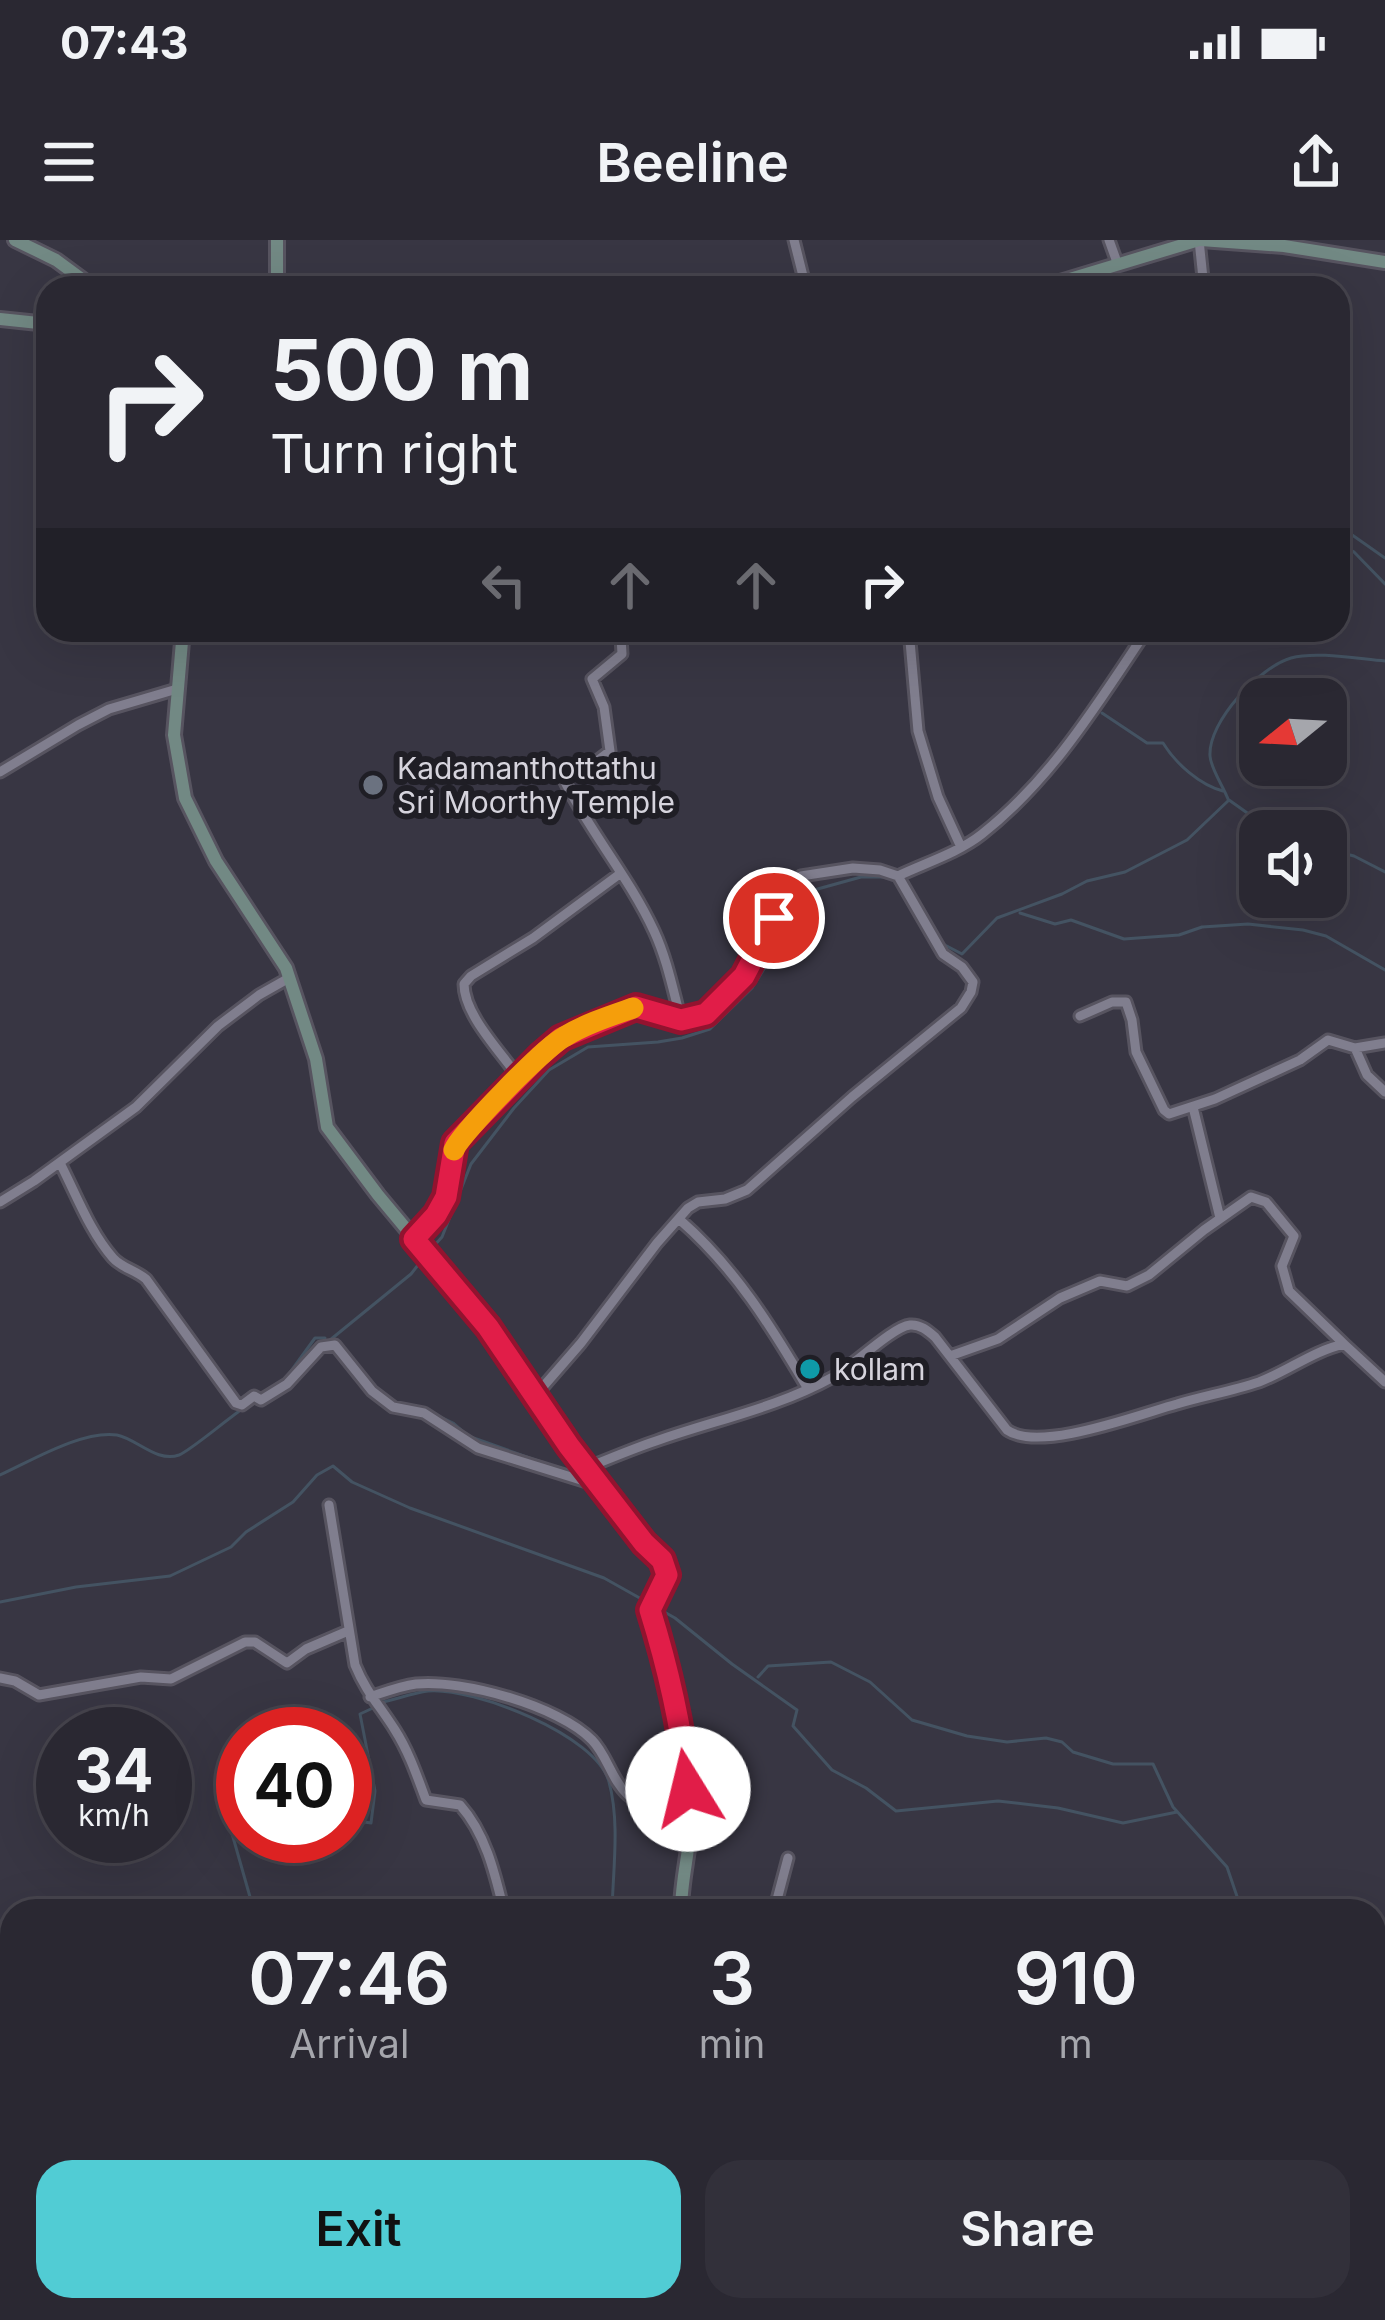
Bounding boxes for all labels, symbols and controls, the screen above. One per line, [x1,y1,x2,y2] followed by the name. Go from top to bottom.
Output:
[60,15,189,70] text: 07:43
[36,129,102,195] icon: menu
[1283,129,1349,195] icon: share
[596,130,789,195] text: Beeline
[270,319,534,420] text: 500 m
[72,324,228,480] icon: right
[270,421,518,486] text: Turn right
[471,552,537,618] icon: left
[597,552,663,618] icon: ahead
[723,552,789,618] icon: ahead
[849,552,915,618] icon: right
[1239,678,1347,786] north arrow
[1239,678,1347,918] map controls
[397,750,675,820] place label: Kadamanthottathu Sri Moorthy Temple
[360,772,386,798] marker: Kadamanthottathu Sri Moorthy Temple
[1239,810,1347,918] button: sound
[723,867,825,969] pin
[741,885,807,951] icon: arrive
[834,1351,925,1387] place label: kollam
[797,1356,823,1382] marker: kollam
[216,1707,372,1863] speed limit sign: 40
[625,1726,751,1852] position arrow
[74,1734,154,1806] text: 34
[78,1797,150,1833] text: km/h
[248,1934,450,2021] text: 07:46
[709,1934,755,2021] text: 3
[1014,1934,1138,2021] text: 910
[289,2020,409,2067] text: Arrival
[699,2020,765,2067] text: min
[1059,2020,1093,2067] text: m
[36,2160,681,2298] button: Exit
[705,2160,1350,2298] button: Share

